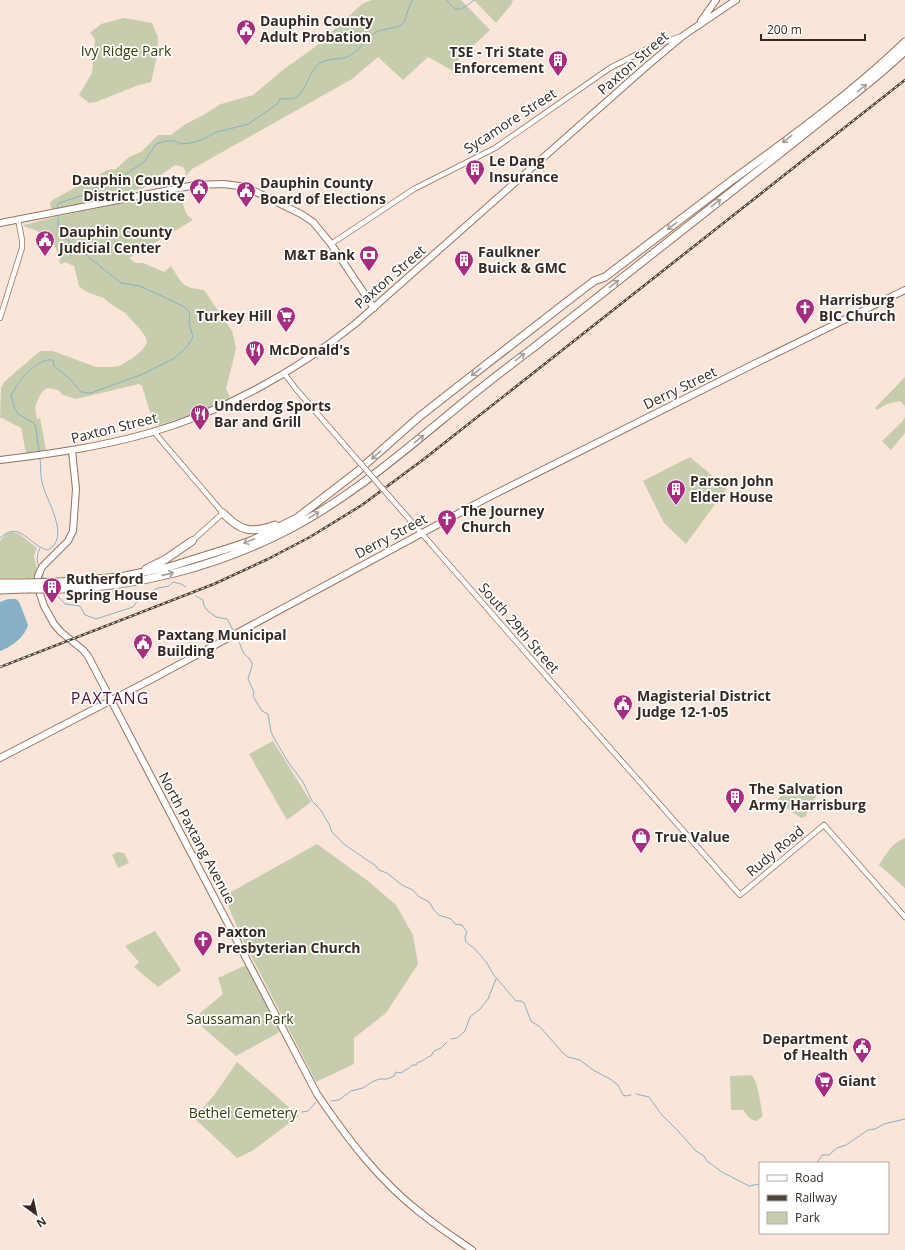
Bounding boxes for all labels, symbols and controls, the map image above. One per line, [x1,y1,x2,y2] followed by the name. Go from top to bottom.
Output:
[260,11,373,46] place label: Dauphin County Adult Probation
[761,16,865,42] scale bar
[235,18,257,46] public building icon: Dauphin County Adult Probation
[767,21,802,38] text: 200 m
[593,26,672,99] street label: Paxton Street
[81,41,172,60] park label: Ivy Ridge Park
[450,42,544,77] place label: TSE - Tri State Enforcement
[547,49,569,77] building icon: TSE - Tri State Enforcement
[460,84,560,158] street label: Sycamore Street
[856,84,867,93] one-way arrow
[782,135,793,144] one-way arrow
[489,151,558,186] place label: Le Dang Insurance
[464,158,486,186] building icon: Le Dang Insurance
[72,170,185,205] place label: Dauphin County District Justice
[260,173,386,208] place label: Dauphin County Board of Elections
[188,177,210,205] public building icon: Dauphin County District Justice
[235,180,257,208] public building icon: Dauphin County Board of Elections
[710,199,721,208] one-way arrow
[57,222,172,257] place label: Dauphin County Judicial Center
[667,222,678,230] one-way arrow
[34,229,56,257] public building icon: Dauphin County Judicial Center
[350,240,429,313] street label: Paxton Street
[478,242,567,277] place label: Faulkner Buick & GMC
[358,244,380,272] bank icon: M&T Bank
[284,245,355,264] place label: M&T Bank
[453,249,475,277] building icon: Faulkner Buick & GMC
[609,280,620,289] one-way arrow
[819,290,896,325] place label: Harrisburg BIC Church
[794,297,816,325] church icon: Harrisburg BIC Church
[275,305,297,333] supermarket icon: Turkey Hill
[196,306,272,325] place label: Turkey Hill
[244,339,266,367] restaurant icon: McDonald's
[269,340,350,359] place label: McDonald's
[515,353,526,362] one-way arrow
[640,362,720,413] street label: Derry Street
[471,368,482,377] one-way arrow
[214,396,331,431] place label: Underdog Sports Bar and Grill
[189,403,211,431] restaurant icon: Underdog Sports Bar and Grill
[69,408,159,447] street label: Paxton Street
[414,435,425,443] one-way arrow
[371,451,381,460] one-way arrow
[690,471,774,506] place label: Parson John Elder House
[665,478,687,506] building icon: Parson John Elder House
[461,501,545,536] place label: The Journey Church
[436,508,458,536] church icon: The Journey Church
[351,509,430,563] street label: Derry Street
[308,511,320,519] one-way arrow
[243,538,255,546] one-way arrow
[66,569,158,604] place label: Rutherford Spring House
[162,570,175,578] one-way arrow
[41,576,63,604] building icon: Rutherford Spring House
[475,578,564,677] street label: South 29th Street
[157,625,287,660] place label: Paxtang Municipal Building
[132,632,154,660] public building icon: Paxtang Municipal Building
[635,686,771,721] place label: Magisterial District Judge 12-1-05
[71,687,149,709] district label: PAXTANG
[612,693,634,721] public building icon: Magisterial District Judge 12-1-05
[155,769,240,907] street label: North Paxtang Avenue
[749,779,866,814] place label: The Salvation Army Harrisburg
[724,786,746,814] building icon: The Salvation Army Harrisburg
[742,821,808,880] street label: Rudy Road
[630,826,652,854] shop icon: True Value
[655,827,730,846] place label: True Value
[217,922,361,957] place label: Paxton Presbyterian Church
[192,929,214,957] church icon: Paxton Presbyterian Church
[186,1009,294,1028] park label: Saussaman Park
[762,1029,848,1064] place label: Department of Health
[851,1036,873,1064] public building icon: Department of Health
[813,1070,835,1098] supermarket icon: Giant
[838,1071,876,1090] place label: Giant
[189,1103,298,1122] park label: Bethel Cemetery
[759,1162,889,1234] legend
[795,1169,824,1186] text: Road
[795,1189,838,1206] text: Railway
[16,1194,56,1234] north arrow
[795,1209,821,1226] text: Park
[34,1214,50,1232] text: N

